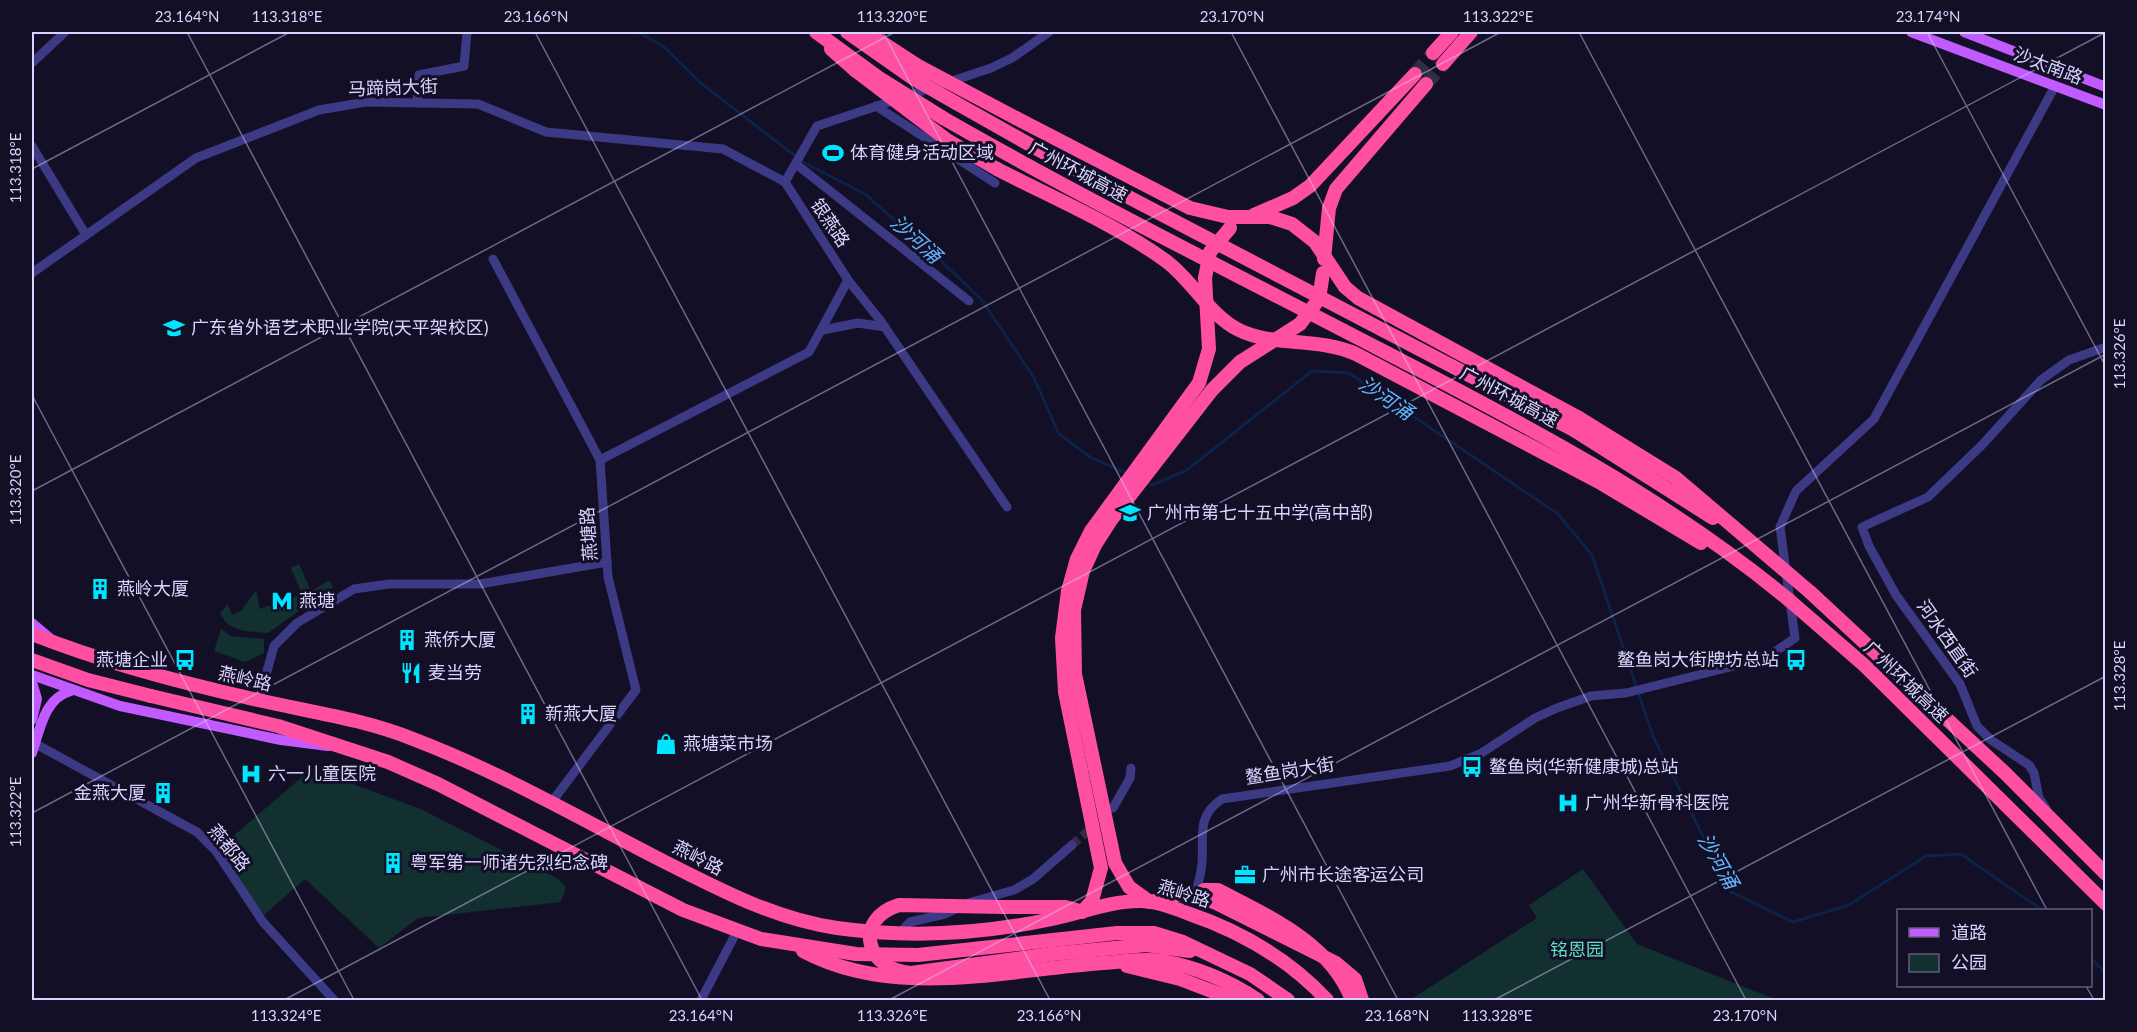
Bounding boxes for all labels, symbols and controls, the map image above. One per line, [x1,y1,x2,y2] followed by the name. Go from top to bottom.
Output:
[155,7,219,25] text: 23.164°N
[252,7,322,25] text: 113.318°E
[504,7,568,25] text: 23.166°N
[857,7,927,25] text: 113.320°E
[1200,7,1264,25] text: 23.170°N
[1463,7,1533,25] text: 113.322°E
[1896,7,1960,25] text: 23.174°N
[2011,42,2086,88] street label: 沙太南路
[348,74,438,100] street label: 马蹄岗大街
[6,133,24,203] text: 113.318°E
[1026,136,1131,206] street label: 广州环城高速
[821,141,845,165] sports icon: 体育健身活动区域
[850,141,994,163] place label: 体育健身活动区域
[807,194,855,251] street label: 银燕路
[886,209,948,269] water label: 沙河涌
[162,316,186,340] school or university icon: 广东省外语艺术职业学院(天平架校区)
[191,316,489,338] place label: 广东省外语艺术职业学院(天平架校区)
[2110,319,2128,389] text: 113.326°E
[1457,361,1562,431] street label: 广州环城高速
[1355,370,1420,425] water label: 沙河涌
[6,455,24,525] text: 113.320°E
[1118,501,1142,525] school or university icon: 广州市第七十五中学(高中部)
[1147,501,1373,523] place label: 广州市第七十五中学(高中部)
[575,506,601,562] street label: 燕塘路
[88,577,112,601] building icon: 燕岭大厦
[117,577,189,599] place label: 燕岭大厦
[270,589,294,613] metro station icon: 燕塘
[299,589,335,611] place label: 燕塘
[1913,595,1983,682] street label: 河水西直街
[395,628,419,652] building icon: 燕侨大厦
[424,628,496,650] place label: 燕侨大厦
[1860,636,1953,727] street label: 广州环城高速
[2110,641,2128,711] text: 113.328°E
[96,648,168,670] place label: 燕塘企业
[173,648,197,672] bus stop icon: 燕塘企业
[1617,648,1779,670] place label: 鳌鱼岗大街牌坊总站
[1784,648,1808,672] bus stop icon: 鳌鱼岗大街牌坊总站
[216,661,274,695] street label: 燕岭路
[399,661,423,685] restaurant icon: 麦当劳
[428,661,482,683] place label: 麦当劳
[516,702,540,726] building icon: 新燕大厦
[545,702,617,724] place label: 新燕大厦
[654,732,678,756] shop icon: 燕塘菜市场
[683,732,773,754] place label: 燕塘菜市场
[1244,752,1336,788] street label: 鳌鱼岗大街
[1460,755,1484,779] bus stop icon: 鳌鱼岗(华新健康城)总站
[1489,755,1679,777] place label: 鳌鱼岗(华新健康城)总站
[239,762,263,786] hospital icon: 六一儿童医院
[268,762,376,784] place label: 六一儿童医院
[6,777,24,847] text: 113.322°E
[74,781,146,803] place label: 金燕大厦
[151,781,175,805] building icon: 金燕大厦
[1556,791,1580,815] hospital icon: 广州华新骨科医院
[1585,791,1729,813] place label: 广州华新骨科医院
[204,819,255,875] street label: 燕都路
[1693,829,1745,894] water label: 沙河涌
[669,835,728,879] street label: 燕岭路
[381,851,405,875] building icon: 粤军第一师诸先烈纪念碑
[410,851,608,873] place label: 粤军第一师诸先烈纪念碑
[1233,863,1257,887] office icon: 广州市长途客运公司
[1262,863,1424,885] place label: 广州市长途客运公司
[1155,875,1213,911] street label: 燕岭路
[1897,909,2092,987] legend
[1951,921,1987,943] text: 道路
[1550,938,1604,960] park label: 铭恩园
[1951,951,1987,973] text: 公园
[251,1006,321,1024] text: 113.324°E
[669,1006,733,1024] text: 23.164°N
[857,1006,927,1024] text: 113.326°E
[1017,1006,1081,1024] text: 23.166°N
[1365,1006,1429,1024] text: 23.168°N
[1462,1006,1532,1024] text: 113.328°E
[1713,1006,1777,1024] text: 23.170°N

